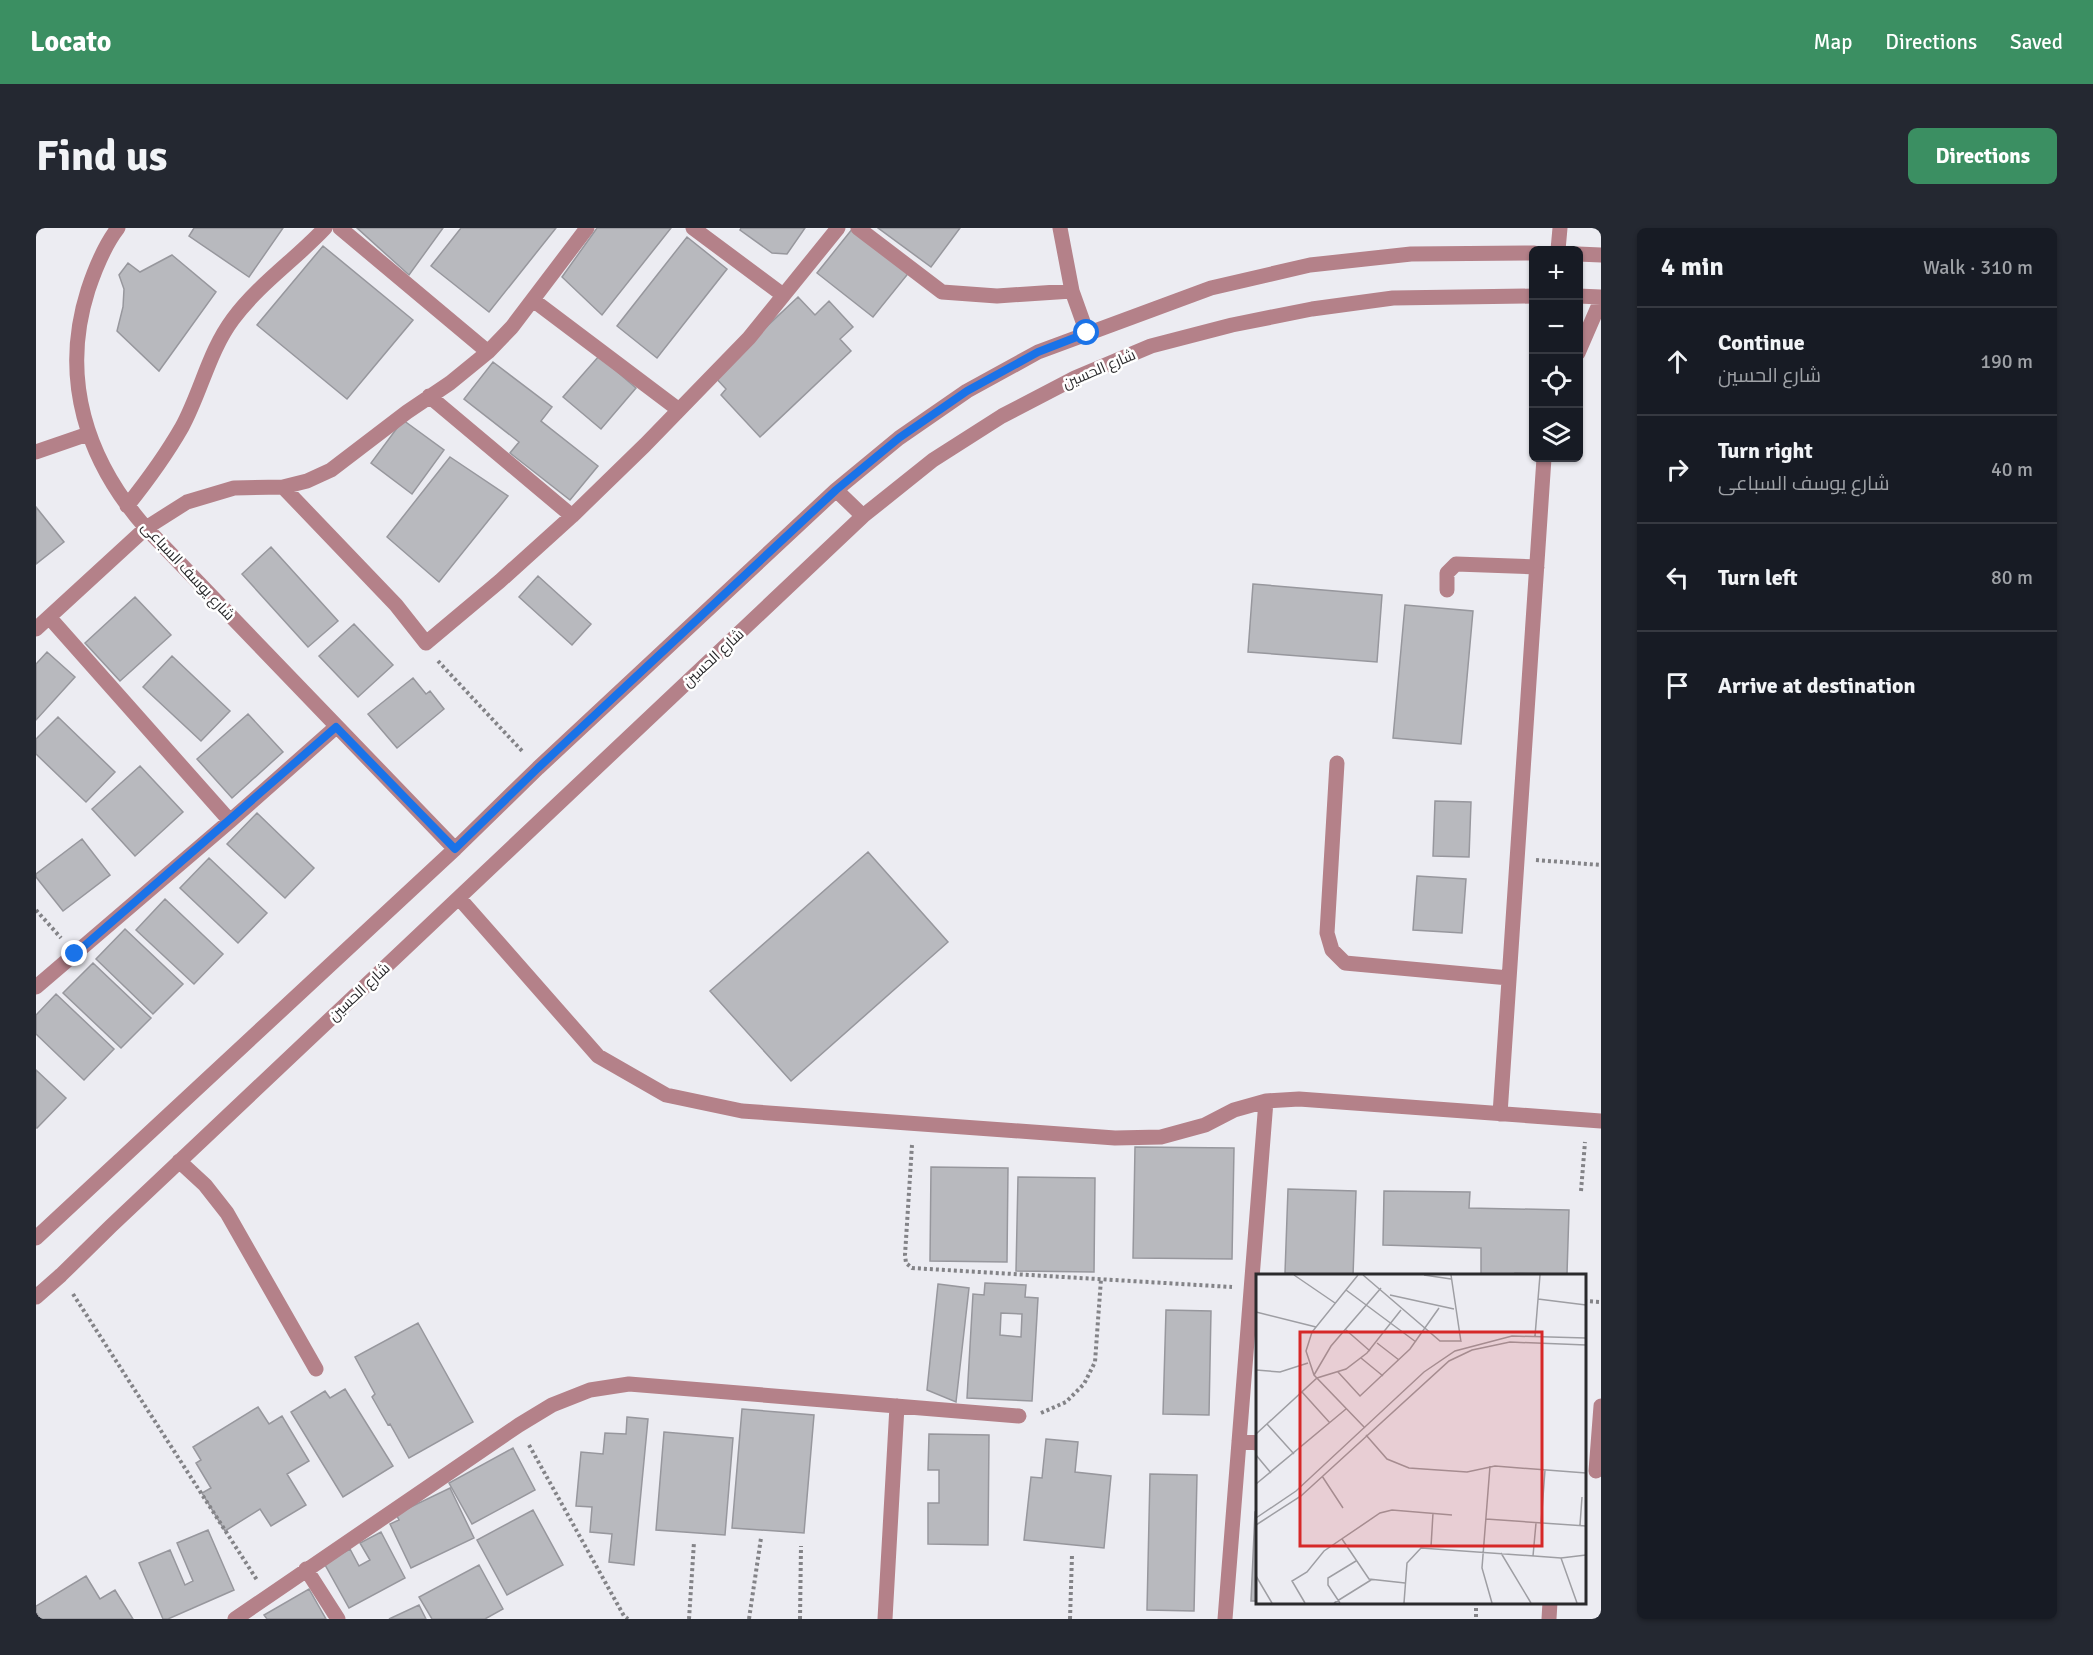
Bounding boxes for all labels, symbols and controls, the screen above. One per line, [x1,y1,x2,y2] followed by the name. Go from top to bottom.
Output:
[30,25,111,59] text: Locato
[1814,29,1852,55] text: Map
[1885,29,1977,55] text: Directions
[2010,29,2063,55] text: Saved
[1908,128,2057,184] button: Directions
[36,131,167,182] text: Find us
[1529,246,1583,462] map controls
[1529,246,1583,300] button: +
[1661,251,1724,283] text: 4 min
[1923,255,2033,280] text: Walk · 310 m
[1529,300,1583,354] button: −
[1073,319,1099,345] route start
[1718,329,1805,356] text: Continue
[1661,345,1694,378] icon: ahead
[1060,346,1139,394] street label: شارع الحسين
[1980,349,2033,374] text: 190 m
[1529,354,1583,408] button: locate
[1718,363,1821,388] text: شارع الحسين
[1529,408,1583,462] button: layers
[1718,437,1813,464] text: Turn right
[1661,453,1694,486] icon: right
[1991,457,2033,482] text: 40 m
[1718,471,1889,496] text: شارع يوسف السباعى
[136,518,238,626] street label: شارع يوسف السباعى
[1661,561,1694,594] icon: left
[1718,564,1798,591] text: Turn left
[1991,565,2033,590] text: 80 m
[679,625,749,692] street label: شارع الحسين
[1661,669,1694,702] icon: arrive
[1718,672,1915,699] text: Arrive at destination
[61,940,87,966] route end
[325,959,395,1026] street label: شارع الحسين
[1256,1274,1586,1604] inset map

